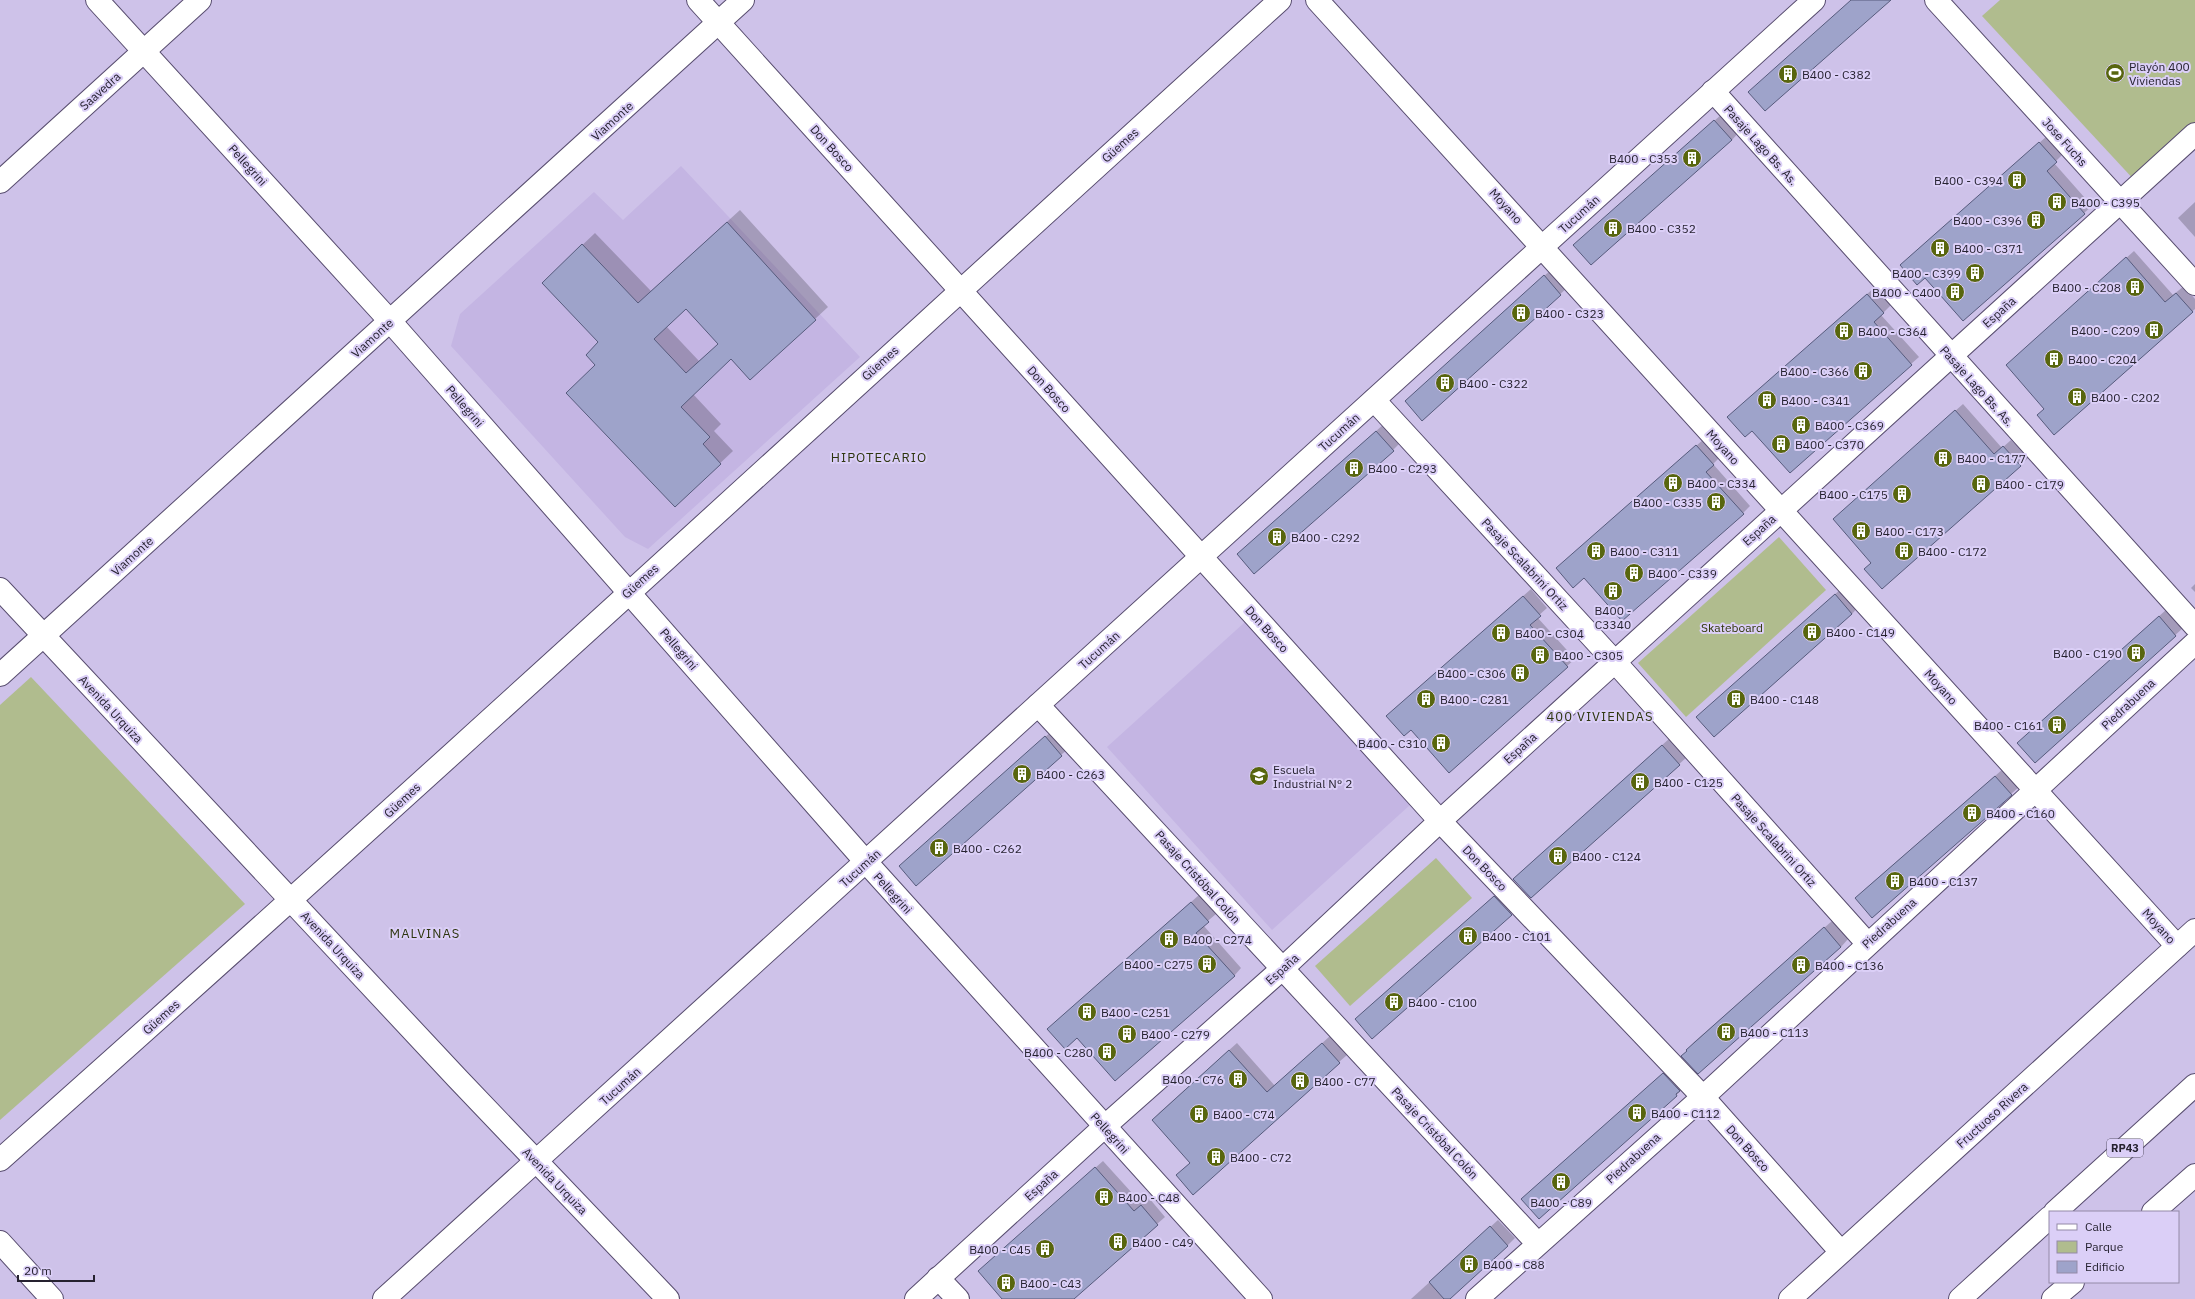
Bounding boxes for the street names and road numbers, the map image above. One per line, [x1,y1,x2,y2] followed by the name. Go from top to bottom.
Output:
[76,68,124,113] street label: Saavedra
[588,98,636,144] street label: Viamonte
[1721,102,1801,188] street label: Pasaje Lago Bs. As.
[2039,115,2091,169] street label: Jose Fuchs
[807,122,857,175] street label: Don Bosco
[1098,124,1142,166] street label: Güemes
[226,141,270,189] street label: Pellegrini
[1486,185,1526,227] street label: Moyano
[1556,192,1602,236] street label: Tucumán
[1979,293,2019,331] street label: España
[348,315,396,361] street label: Viamonte
[858,342,902,384] street label: Güemes
[1937,343,2017,429] street label: Pasaje Lago Bs. As.
[1024,363,1074,416] street label: Don Bosco
[443,382,487,430] street label: Pellegrini
[1316,410,1362,454] street label: Tucumán
[1703,426,1743,468] street label: Moyano
[1739,511,1779,549] street label: España
[1479,515,1572,613] street label: Pasaje Scalabrini Ortiz
[108,533,156,579] street label: Viamonte
[618,560,662,602] street label: Güemes
[1242,603,1292,656] street label: Don Bosco
[657,625,701,673] street label: Pellegrini
[1076,628,1122,672] street label: Tucumán
[1921,666,1961,708] street label: Moyano
[76,672,147,746] street label: Avenida Urquiza
[2098,675,2158,733] street label: Piedrabuena
[1500,729,1540,767] street label: España
[381,779,424,821] street label: Güemes
[1728,790,1820,890] street label: Pasaje Scalabrini Ortiz
[1152,827,1244,927] street label: Pasaje Cristóbal Colón
[1460,842,1511,894] street label: Don Bosco
[837,846,883,890] street label: Tucumán
[871,869,915,917] street label: Pellegrini
[1859,894,1920,951] street label: Piedrabuena
[2139,905,2179,947] street label: Moyano
[298,908,369,982] street label: Avenida Urquiza
[1262,950,1302,988] street label: España
[139,996,183,1038] street label: Güemes
[597,1064,643,1108] street label: Tucumán
[1953,1079,2031,1151] street label: Fructuoso Rivera
[1389,1084,1481,1182] street label: Pasaje Cristóbal Colón
[1088,1109,1132,1157] street label: Pellegrini
[1723,1122,1773,1175] street label: Don Bosco
[1603,1129,1664,1186] street label: Piedrabuena
[2107,1139,2143,1157] road number: RP43
[519,1144,591,1218] street label: Avenida Urquiza
[1021,1166,1061,1204] street label: España

